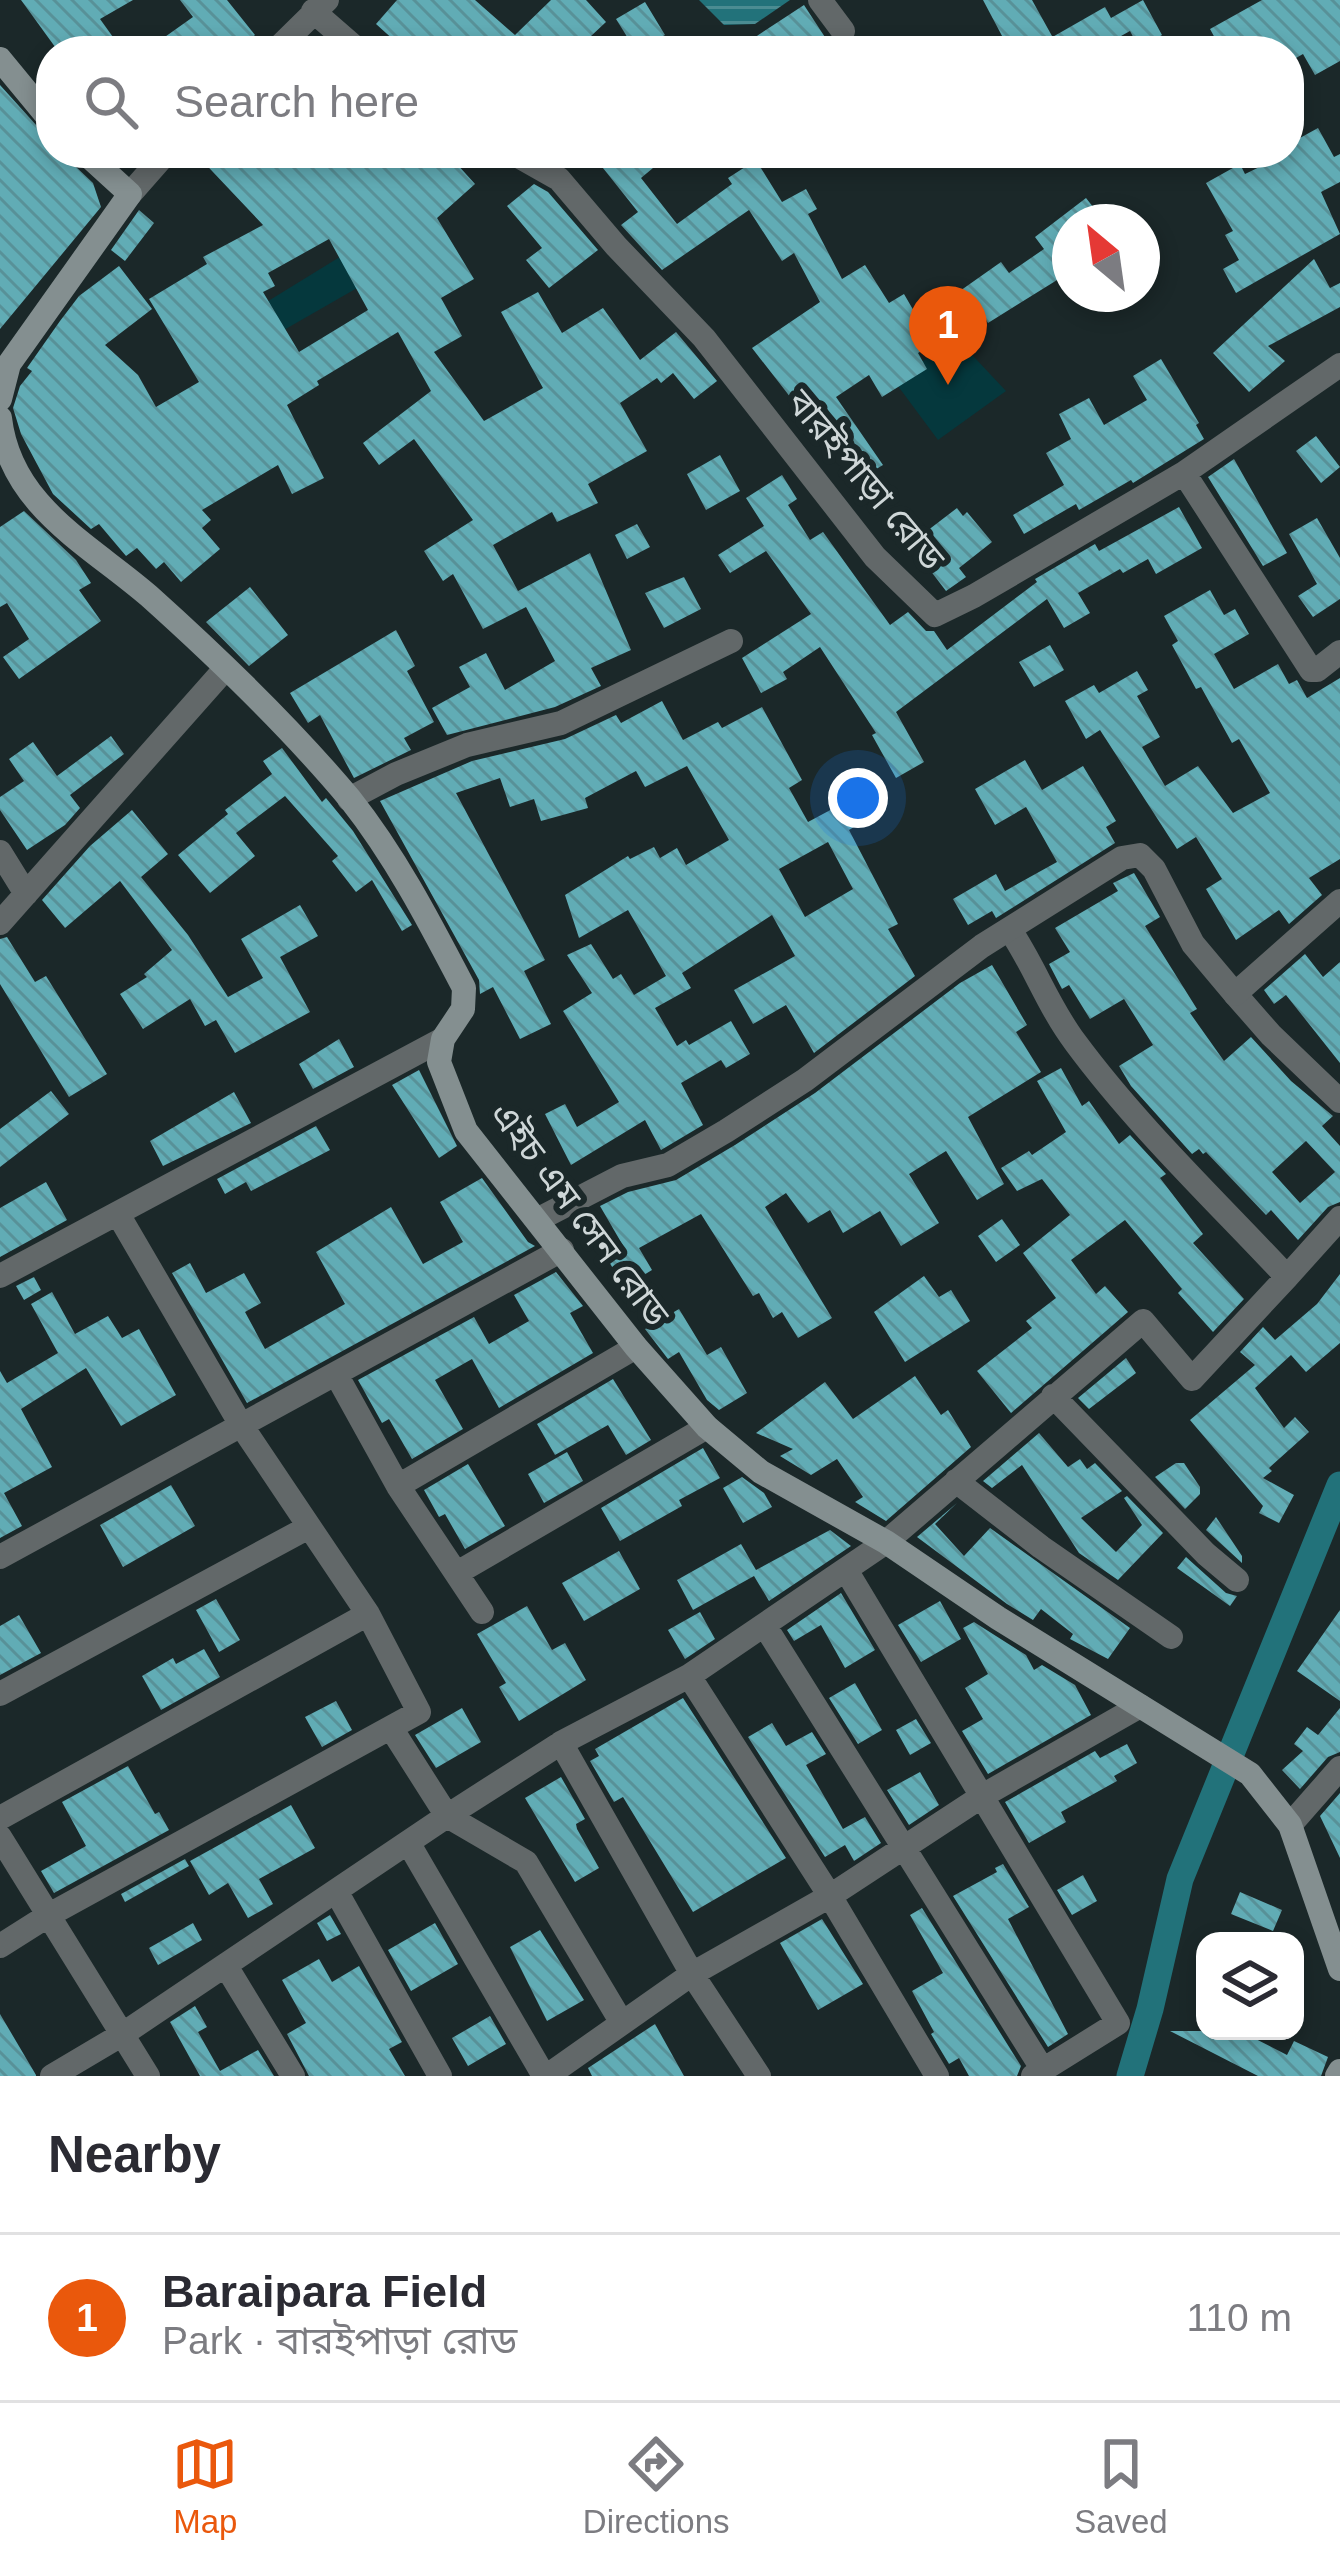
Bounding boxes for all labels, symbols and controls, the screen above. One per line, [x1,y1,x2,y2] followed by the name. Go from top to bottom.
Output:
[36,36,1304,168] search box
[78,69,144,135] icon: search
[174,76,419,127] text: Search here
[1052,204,1160,312] north arrow
[909,286,987,385] pin: 1
[778,380,954,578] street label: বারইপাড়া রোড
[828,768,888,828] your location
[482,1093,679,1334] street label: এইচ এম সেন রোড
[1196,1932,1304,2040] map controls
[1196,1932,1304,2040] button: layers
[48,2126,221,2183] text: Nearby
[162,2266,487,2317] text: Baraipara Field
[76,2296,98,2339] text: 1
[1187,2296,1292,2339] text: 110 m
[162,2319,517,2362] text: Park · বারইপাড়া রোড
[172,2431,238,2541] tab: Map
[583,2431,730,2541] tab: Directions
[1074,2431,1168,2541] tab: Saved

